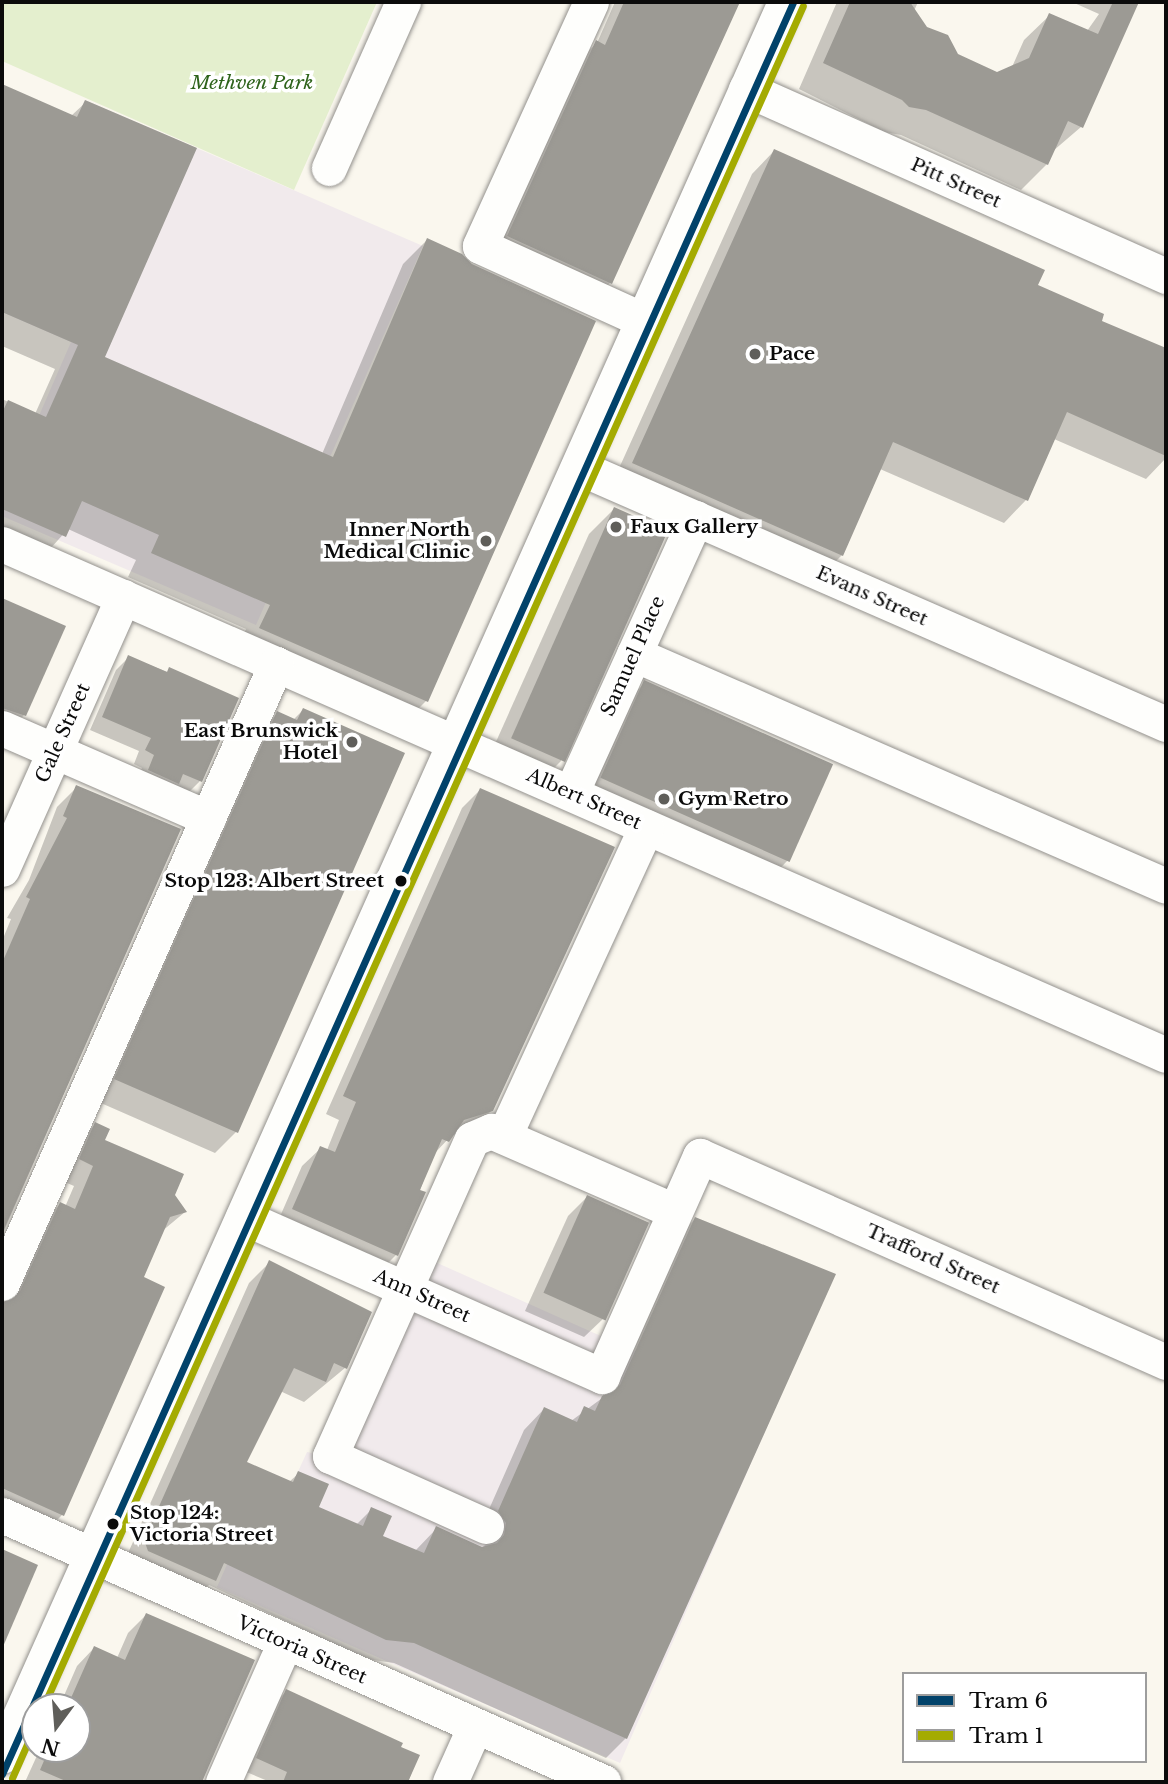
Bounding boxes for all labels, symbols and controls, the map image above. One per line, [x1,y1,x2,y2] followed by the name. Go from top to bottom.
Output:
[190,72,314,94] park label: Methven Park
[907,153,1005,213] street label: Pitt Street
[769,343,815,365] place label: Pace
[747,346,763,362] marker: Pace
[630,516,758,538] place label: Faux Gallery
[323,519,470,563] place label: Inner North Medical Clinic
[608,519,624,535] marker: Faux Gallery
[476,531,496,551] marker: Inner North Medical Clinic
[813,561,931,631] street label: Evans Street
[596,592,670,720] street label: Samuel Place
[31,680,95,786] street label: Gale Street
[184,720,338,764] place label: East Brunswick Hotel
[344,734,360,750] marker: East Brunswick Hotel
[523,764,645,834] street label: Albert Street
[678,788,788,810] place label: Gym Retro
[656,791,672,807] marker: Gym Retro
[164,870,384,892] place label: Stop 123: Albert Street
[390,870,412,892] marker: Stop 123: Albert Street
[863,1219,1003,1299] street label: Trafford Street
[370,1265,474,1327] street label: Ann Street
[130,1502,273,1546] place label: Stop 124: Victoria Street
[102,1513,124,1535] marker: Stop 124: Victoria Street
[234,1611,370,1689] street label: Victoria Street
[902,1672,1147,1763] legend
[969,1688,1048,1714] text: Tram 6
[21,1693,91,1763] north arrow
[969,1723,1044,1749] text: Tram 1
[39,1733,62,1760] text: N

